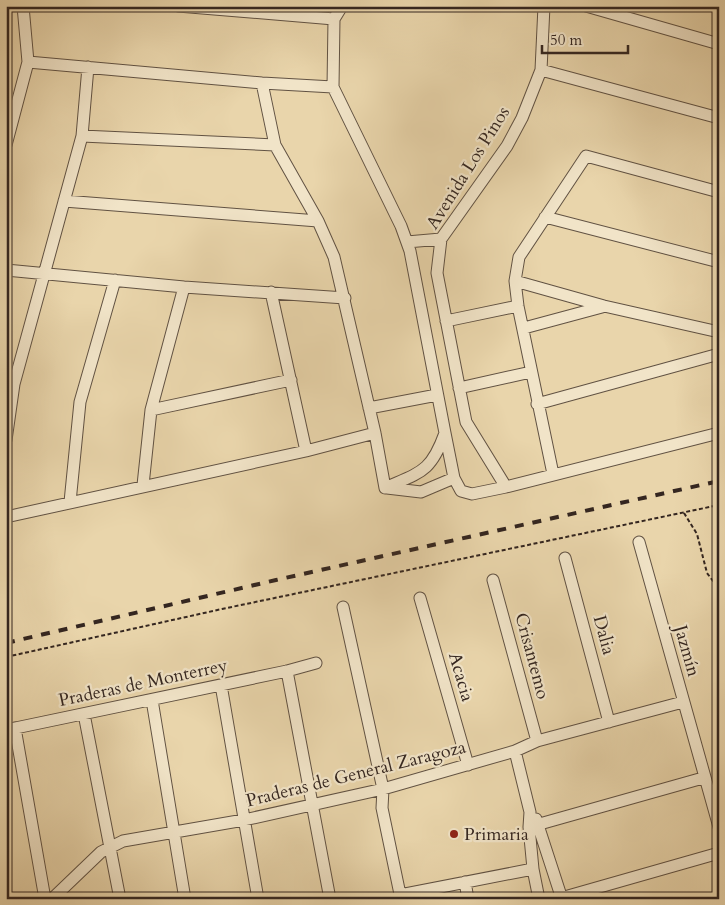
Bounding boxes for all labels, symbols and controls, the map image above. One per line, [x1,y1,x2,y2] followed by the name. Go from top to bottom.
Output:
[542,22,629,54] scale bar
[550,30,582,50] text: 50 m
[420,102,516,234] street label: Avenida Los Pinos
[509,610,556,702] street label: Crisantemo
[587,613,621,658] street label: Dalia
[667,619,706,680] street label: Jazmín
[442,650,480,705] street label: Acacia
[56,653,230,713] street label: Praderas de Monterrey
[243,735,469,813] street label: Praderas de General Zaragoza
[464,822,529,847] place label: Primaria
[448,828,460,840] marker: Primaria

